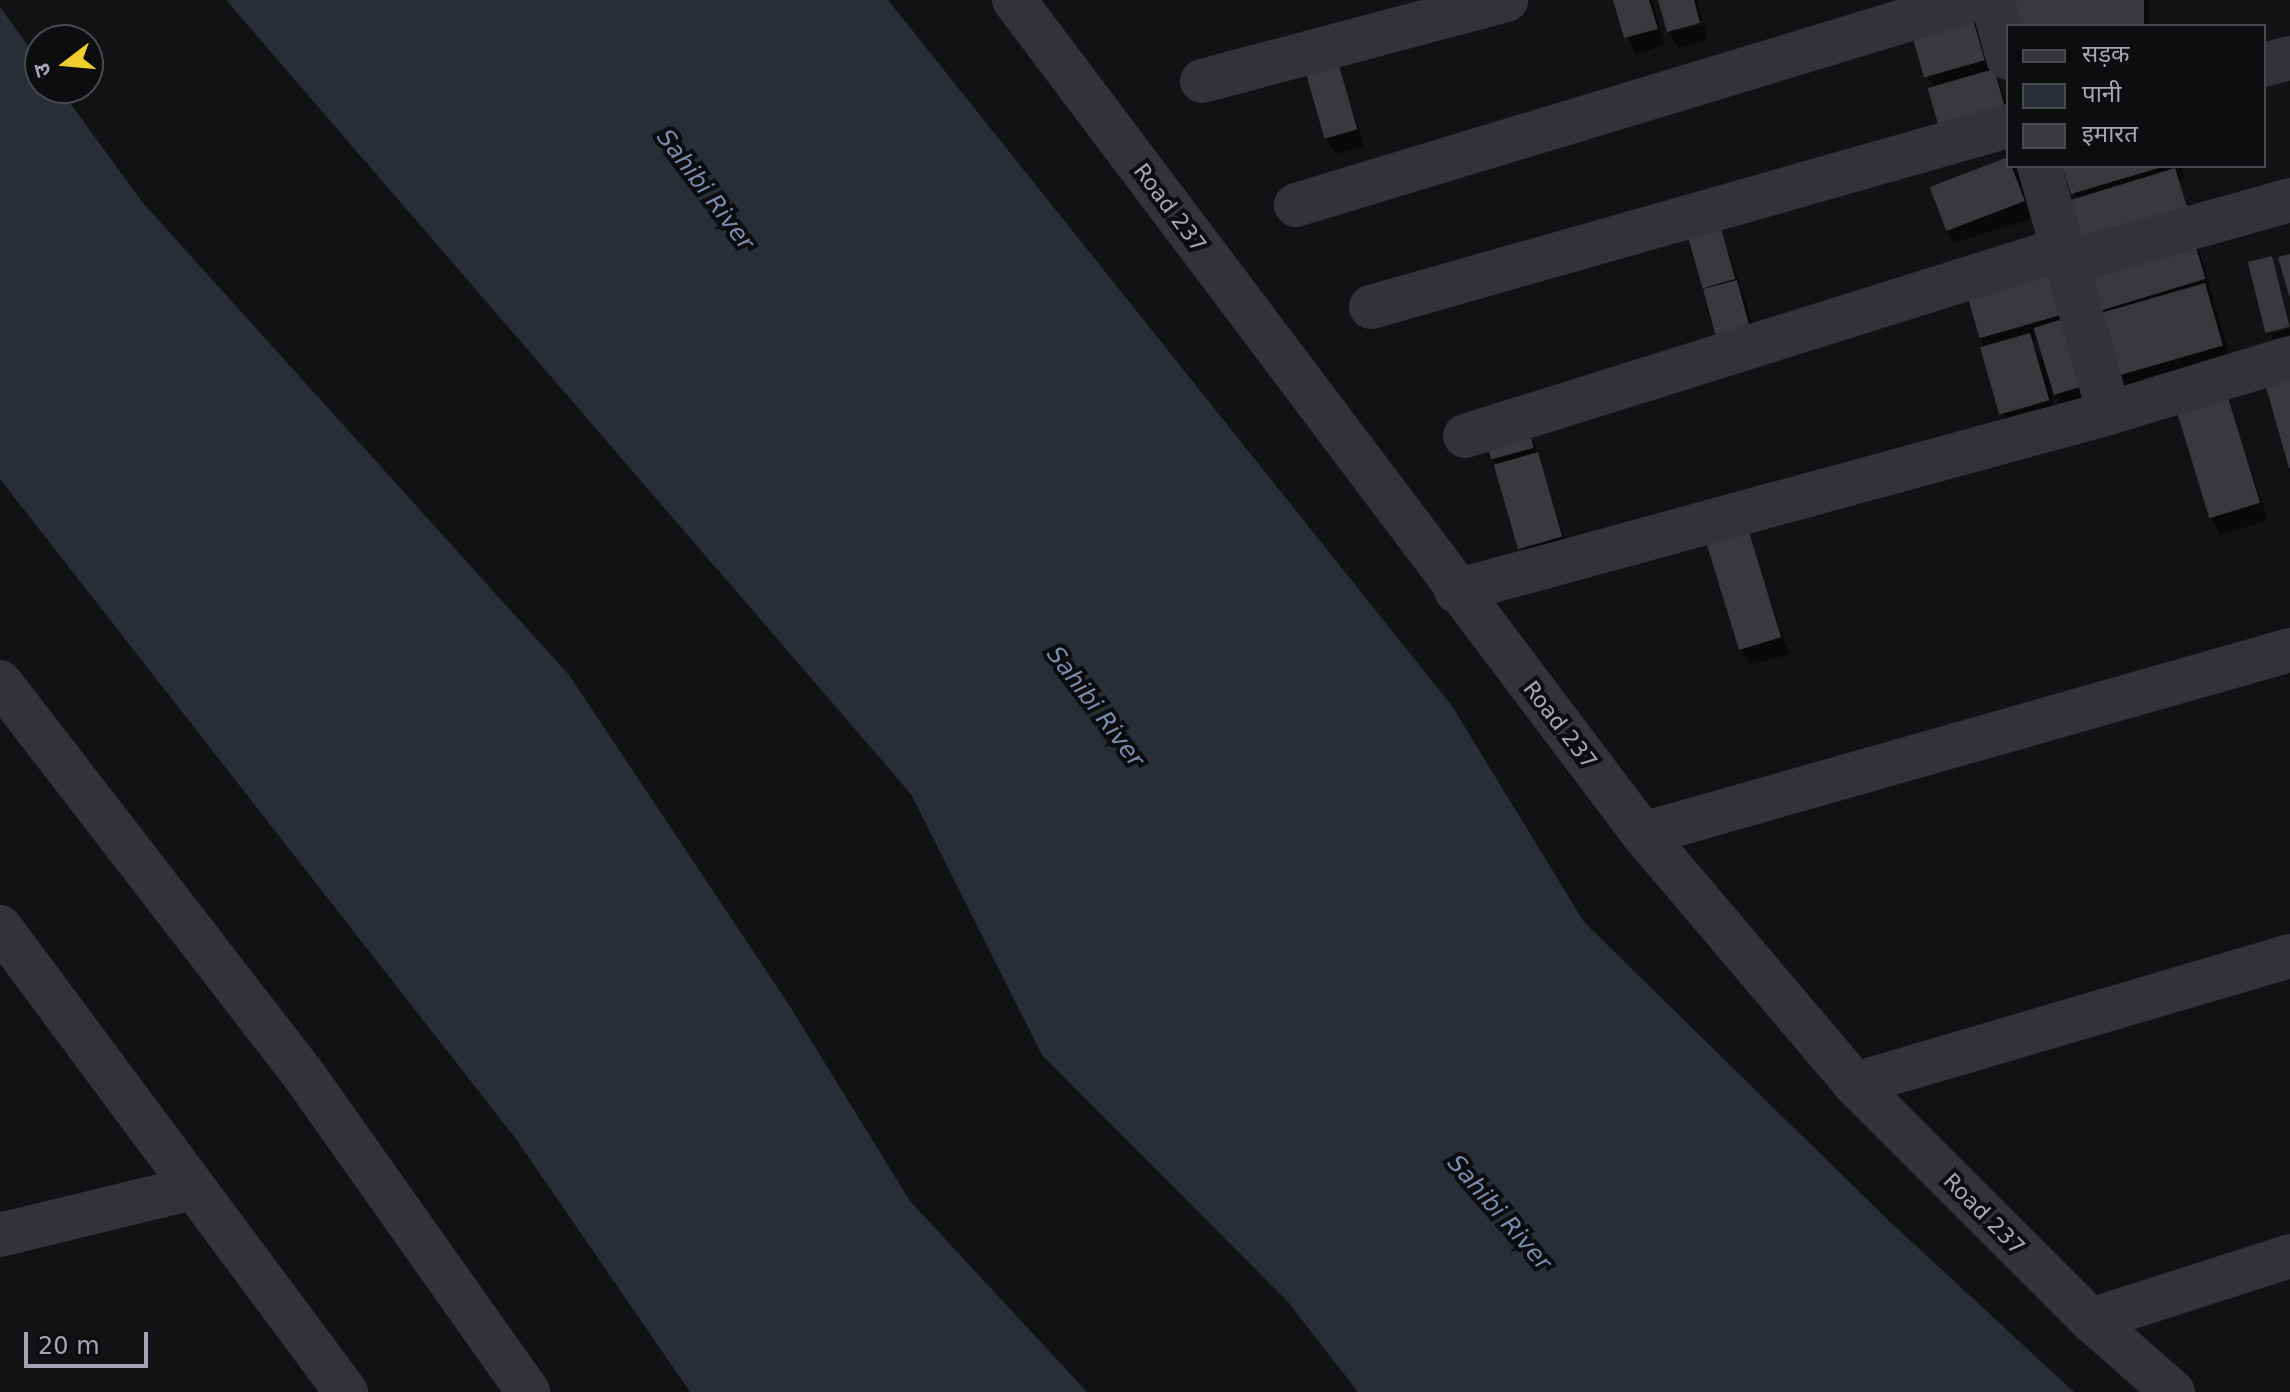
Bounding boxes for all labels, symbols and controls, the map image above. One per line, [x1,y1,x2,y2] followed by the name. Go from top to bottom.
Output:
[24,24,104,104] north arrow
[2006,24,2266,168] legend
[2082,40,2130,68] text: सड़क
[29,61,56,80] text: उ
[2082,80,2121,108] text: पानी
[2082,120,2138,148] text: इमारत
[650,124,760,256] water label: Sahibi River
[1128,158,1212,258] street label: Road 237
[1040,641,1150,773] water label: Sahibi River
[1518,676,1602,774] street label: Road 237
[1441,1149,1557,1277] water label: Sahibi River
[1938,1168,2030,1260] street label: Road 237
[28,1316,152,1366] scale bar
[38,1332,100,1360] text: 20 m

